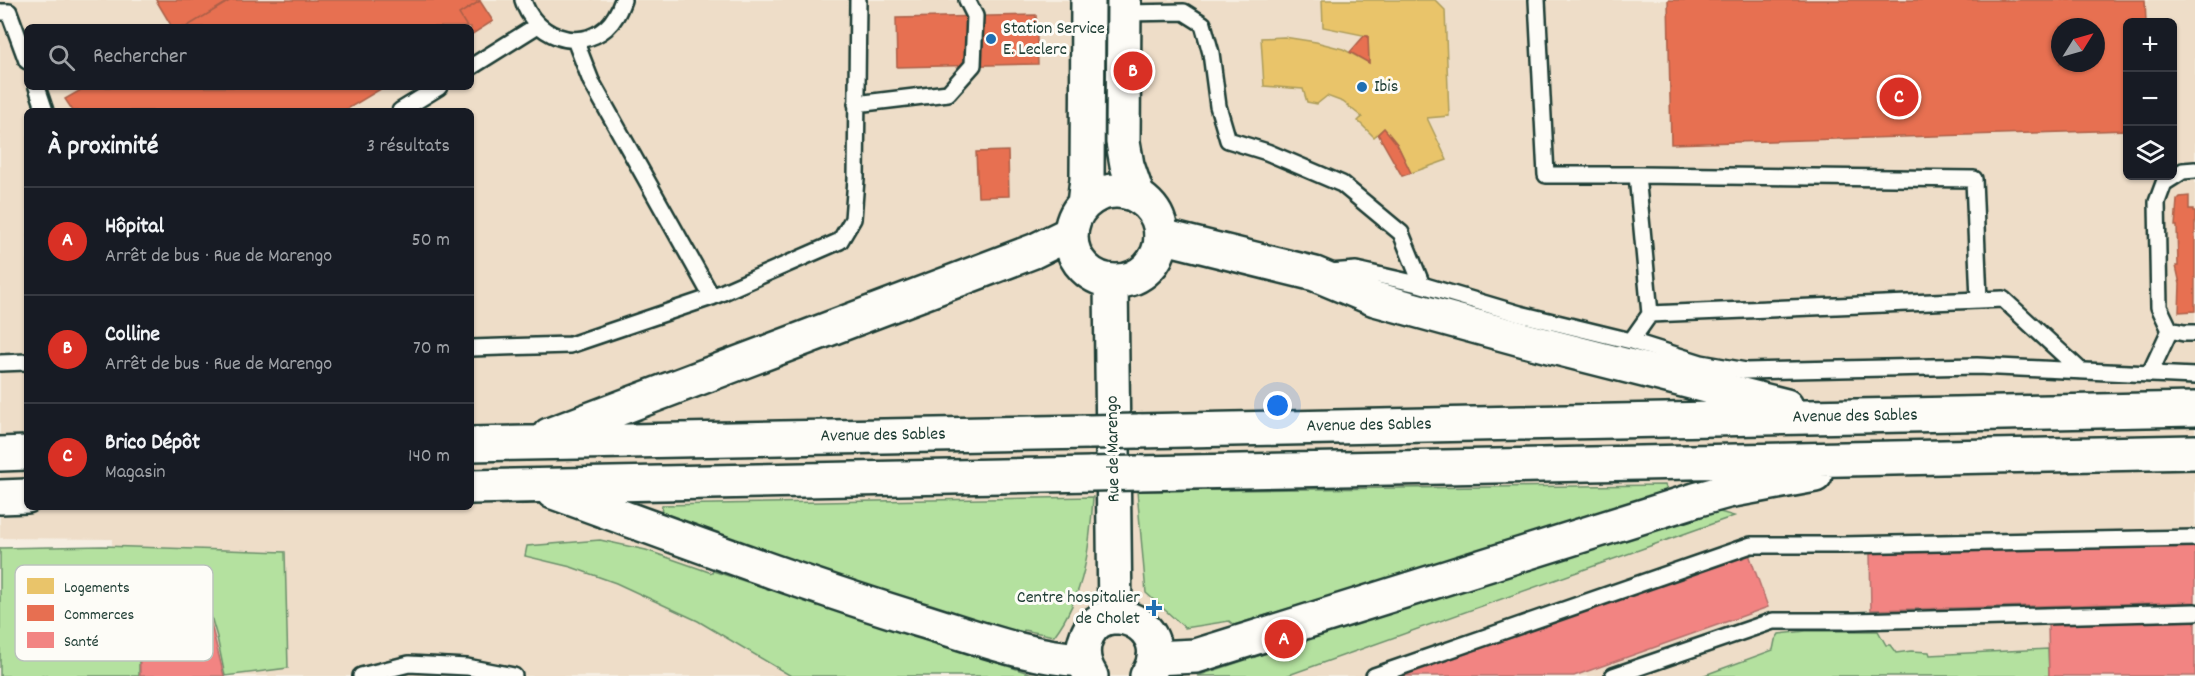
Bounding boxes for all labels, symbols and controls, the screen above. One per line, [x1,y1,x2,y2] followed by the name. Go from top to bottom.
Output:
[1003,17,1105,63] place label: Station Service E. Leclerc
[2051,18,2105,72] north arrow
[2123,18,2177,180] map controls
[2123,18,2177,72] button: +
[24,24,474,90] search box
[984,32,998,46] marker: Station Service E. Leclerc
[45,41,78,74] icon: search
[93,42,187,73] text: Rechercher
[1114,48,1152,94] pin: B
[2123,72,2177,126] button: −
[1880,74,1918,120] pin: C
[1374,75,1398,100] place label: Ibis
[1355,80,1369,94] marker: Ibis
[2123,126,2177,180] button: layers
[48,129,158,166] text: À proximité
[366,133,450,161] text: 3 résultats
[105,212,164,243] text: Hôpital
[62,227,73,255] text: A
[412,227,450,255] text: 50 m
[105,243,332,271] text: Arrêt de bus · Rue de Marengo
[105,320,160,351] text: Colline
[63,335,72,363] text: B
[413,335,450,363] text: 70 m
[105,351,332,379] text: Arrêt de bus · Rue de Marengo
[1263,391,1292,420] your location
[1101,395,1127,503] street label: Rue de Marengo
[1792,403,1918,431] street label: Avenue des Sables
[1306,412,1432,440] street label: Avenue des Sables
[820,422,946,450] street label: Avenue des Sables
[105,428,200,459] text: Brico Dépôt
[63,443,72,471] text: C
[408,443,450,471] text: 140 m
[105,459,166,487] text: Magasin
[15,565,213,661] legend
[64,577,130,600] text: Logements
[1017,586,1140,632] place label: Centre hospitalier de Cholet
[1145,599,1163,617] marker: Centre hospitalier de Cholet
[64,604,134,627] text: Commerces
[1264,616,1304,662] pin: A
[64,631,99,654] text: Santé

